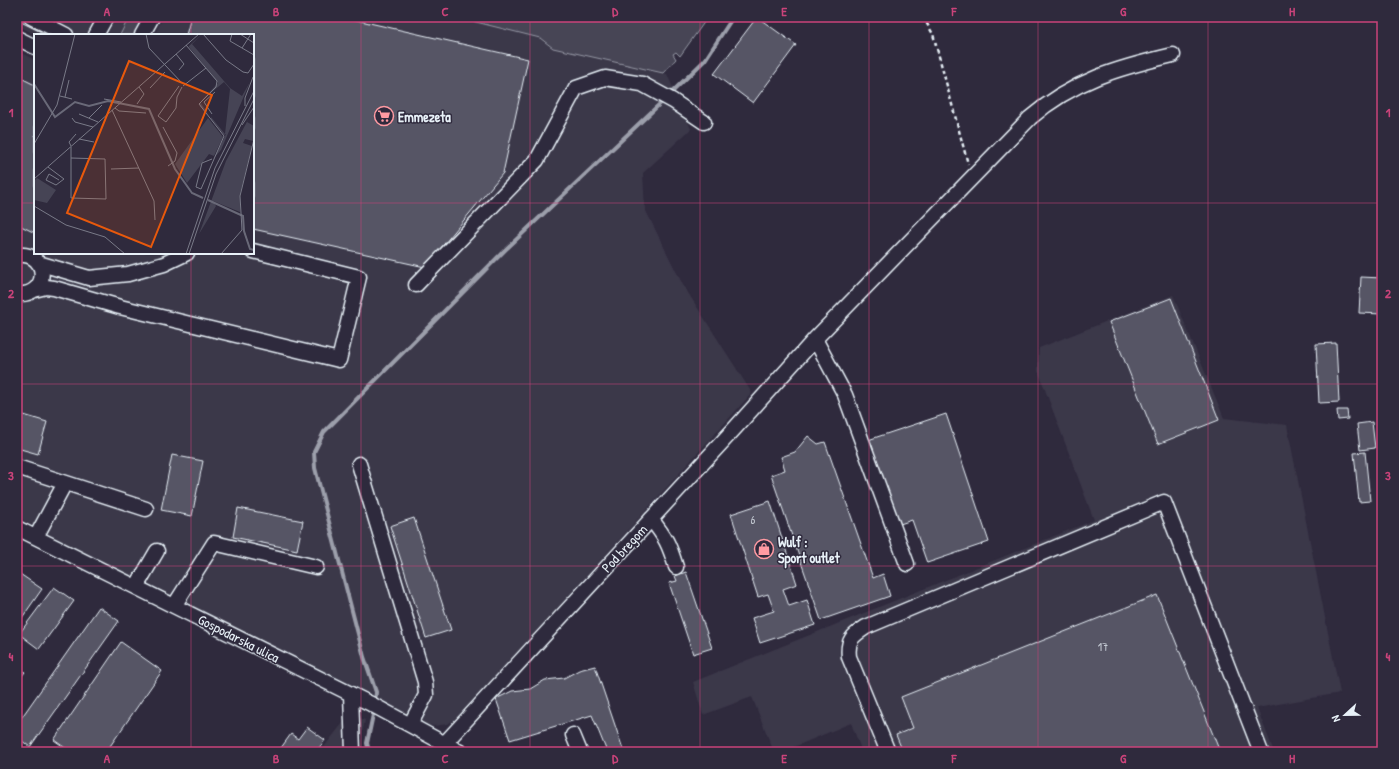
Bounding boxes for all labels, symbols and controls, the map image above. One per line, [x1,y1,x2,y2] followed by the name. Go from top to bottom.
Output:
[104,2,111,20] text: A
[273,2,280,20] text: B
[441,2,449,20] text: C
[612,2,619,20] text: D
[781,2,787,20] text: E
[951,2,958,20] text: F
[1120,2,1127,20] text: G
[1289,2,1295,20] text: H
[34,34,254,254] inset map
[9,103,14,121] text: 1
[1386,103,1391,121] text: 1
[373,105,395,127] supermarket icon: Emmezeta
[398,107,451,126] place label: Emmezeta
[8,284,15,302] text: 2
[1385,284,1392,302] text: 2
[8,466,14,484] text: 3
[1385,466,1391,484] text: 3
[751,511,756,528] house number: 6
[597,520,652,577] street label: Pod bregom
[778,532,841,569] place label: Wulf : Sport outlet
[753,538,775,560] shop icon: Wulf : Sport outlet
[195,609,283,668] street label: Gospodarska ulica
[1098,638,1108,655] house number: 17
[9,647,14,665] text: 4
[1386,647,1391,665] text: 4
[1325,695,1365,735] north arrow
[1328,713,1343,724] text: N
[104,749,111,767] text: A
[273,749,280,767] text: B
[441,749,449,767] text: C
[612,749,619,767] text: D
[781,749,787,767] text: E
[951,749,958,767] text: F
[1120,749,1127,767] text: G
[1289,749,1295,767] text: H

